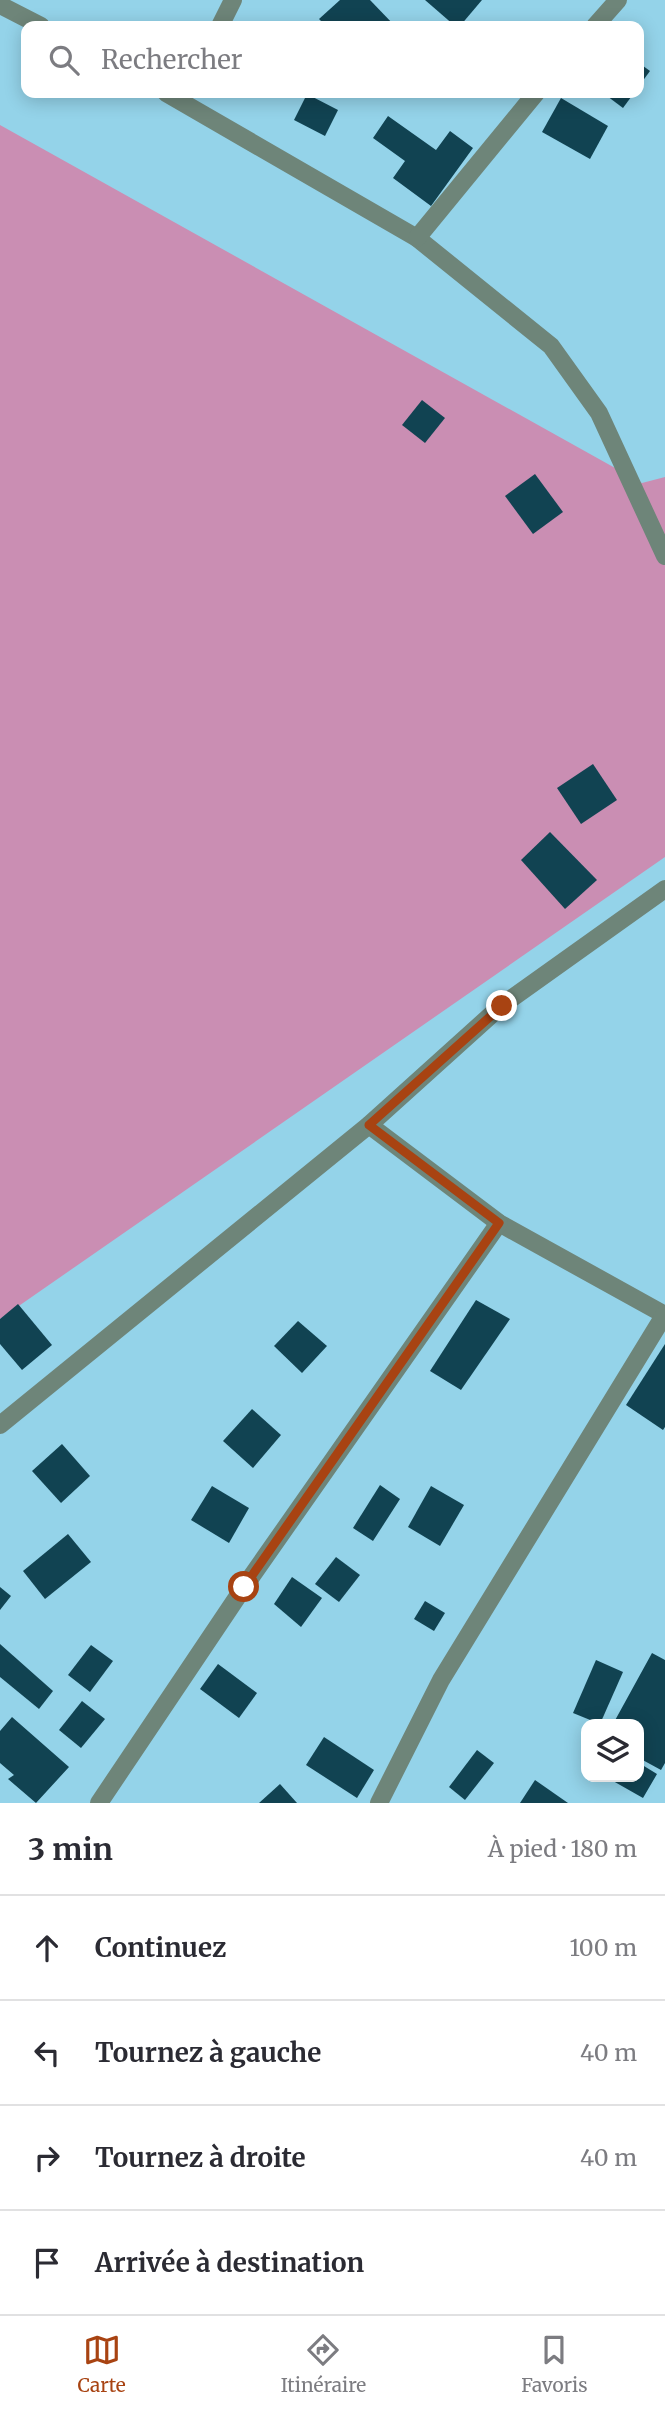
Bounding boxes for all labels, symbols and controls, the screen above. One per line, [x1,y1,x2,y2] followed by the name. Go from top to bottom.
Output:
[21,21,644,98] search box
[45,41,83,79] icon: search
[101,43,243,76] text: Rechercher
[486,990,517,1021] route end
[228,1571,259,1602] route start
[581,1719,644,1782] map controls
[581,1719,644,1782] button: layers
[28,1830,113,1868] text: 3 min
[488,1834,637,1863] text: À pied · 180 m
[28,1929,66,1967] icon: ahead
[95,1931,226,1964] text: Continuez
[569,1933,637,1962] text: 100 m
[28,2034,66,2072] icon: left
[95,2036,321,2069] text: Tournez à gauche
[580,2038,637,2067] text: 40 m
[28,2139,66,2177] icon: right
[95,2141,306,2174] text: Tournez à droite
[580,2143,637,2172] text: 40 m
[28,2244,66,2282] icon: arrive
[95,2246,364,2279] text: Arrivée à destination
[77,2331,126,2397] tab: Carte
[281,2331,366,2397] tab: Itinéraire
[521,2331,588,2397] tab: Favoris

